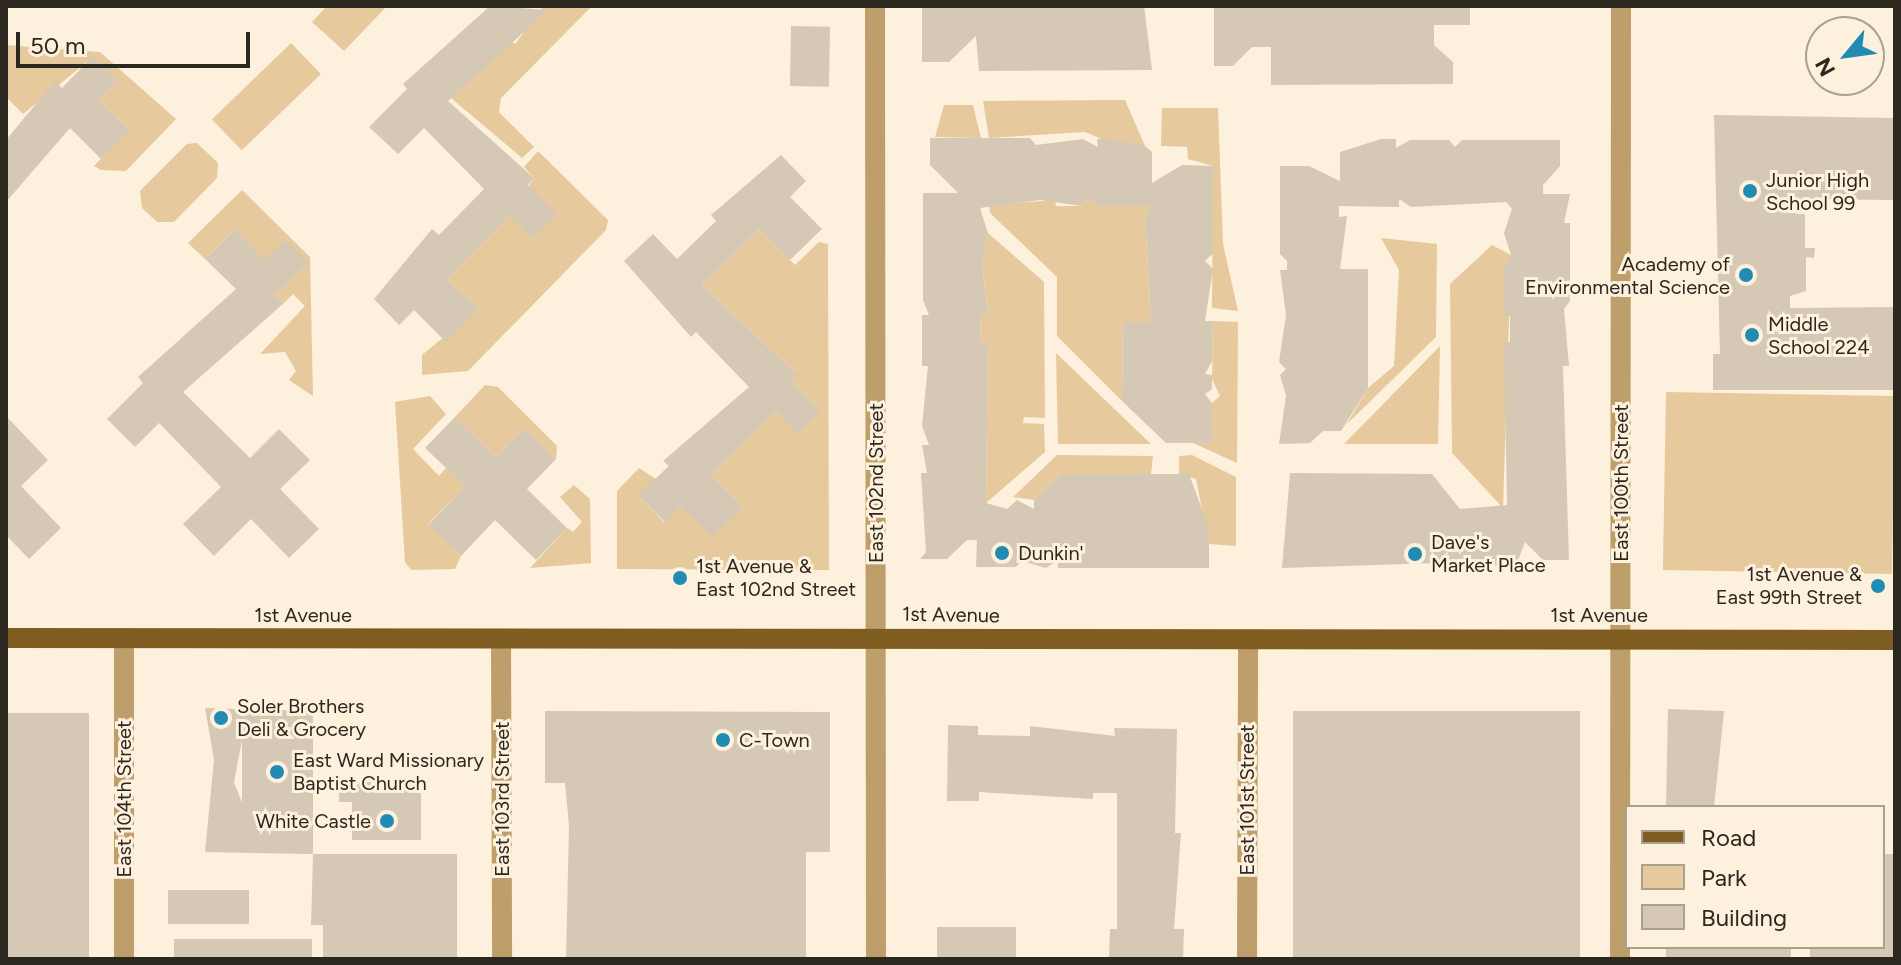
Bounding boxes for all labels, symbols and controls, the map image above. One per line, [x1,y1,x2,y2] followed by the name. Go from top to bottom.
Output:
[20,16,254,66] scale bar
[1805,16,1885,96] north arrow
[30,31,86,60] text: 50 m
[1809,53,1841,81] text: N
[1766,168,1869,215] place label: Junior High School 99
[1741,182,1759,200] marker: Junior High School 99
[1525,252,1730,299] place label: Academy of Environmental Science
[1737,266,1755,284] marker: Academy of Environmental Science
[1768,312,1870,359] place label: Middle School 224
[1743,326,1761,344] marker: Middle School 224
[864,403,888,563] street label: East 102nd Street
[1609,404,1633,562] street label: East 100th Street
[1431,530,1546,577] place label: Dave's Market Place
[1018,541,1084,565] place label: Dunkin'
[993,544,1011,562] marker: Dunkin'
[1406,545,1424,563] marker: Dave's Market Place
[696,554,856,601] place label: 1st Avenue & East 102nd Street
[1716,562,1862,609] place label: 1st Avenue & East 99th Street
[671,569,689,587] marker: 1st Avenue & East 102nd Street
[1869,577,1887,595] marker: 1st Avenue & East 99th Street
[902,602,1000,628] street label: 1st Avenue
[254,603,352,627] street label: 1st Avenue
[1550,603,1648,627] street label: 1st Avenue
[237,694,366,741] place label: Soler Brothers Deli & Grocery
[212,709,230,727] marker: Soler Brothers Deli & Grocery
[112,720,136,878] street label: East 104th Street
[490,721,514,877] street label: East 103rd Street
[1235,724,1259,876] street label: East 101st Street
[739,728,810,752] place label: C-Town
[714,731,732,749] marker: C-Town
[293,748,484,795] place label: East Ward Missionary Baptist Church
[268,763,286,781] marker: East Ward Missionary Baptist Church
[1625,805,1885,949] legend
[256,809,371,833] place label: White Castle
[378,812,396,830] marker: White Castle
[1701,823,1756,852] text: Road
[1701,863,1747,892] text: Park
[1701,903,1787,932] text: Building

